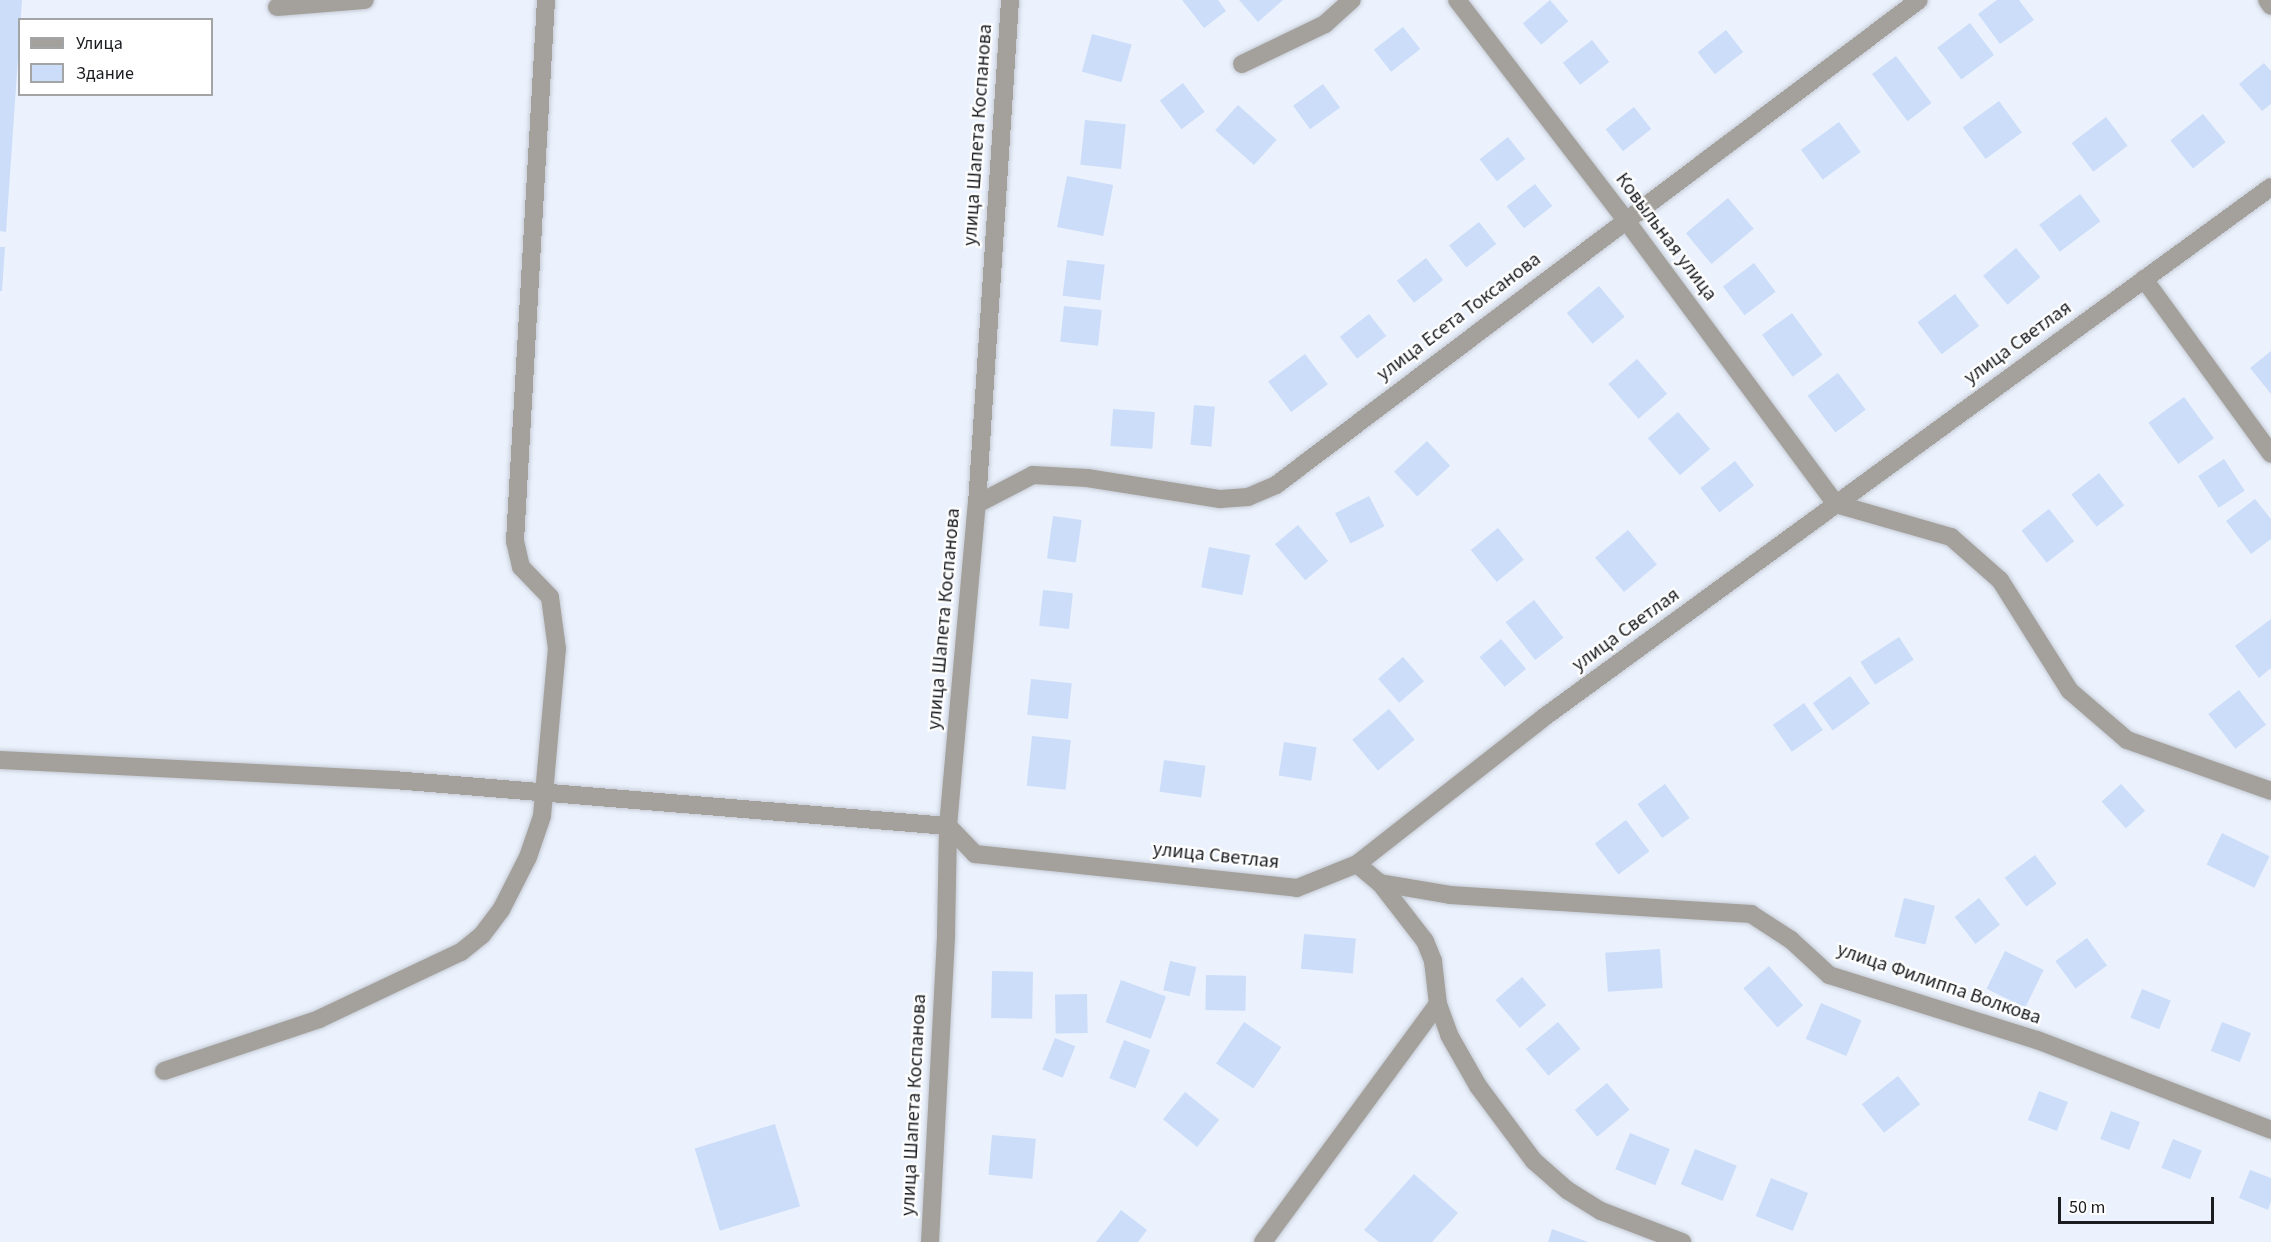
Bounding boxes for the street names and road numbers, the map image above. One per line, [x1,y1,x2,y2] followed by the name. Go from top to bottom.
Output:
[958,23,998,247] street label: улица Шапета Коспанова
[1610,168,1722,306] street label: Ковыльная улица
[1372,247,1546,387] street label: улица Есета Токсанова
[1960,296,2076,390] street label: улица Светлая
[922,507,966,731] street label: улица Шапета Коспанова
[1568,583,1684,677] street label: улица Светлая
[1152,837,1280,875] street label: улица Светлая
[1834,938,2044,1030] street label: улица Филиппа Волкова
[896,993,932,1217] street label: улица Шапета Коспанова

